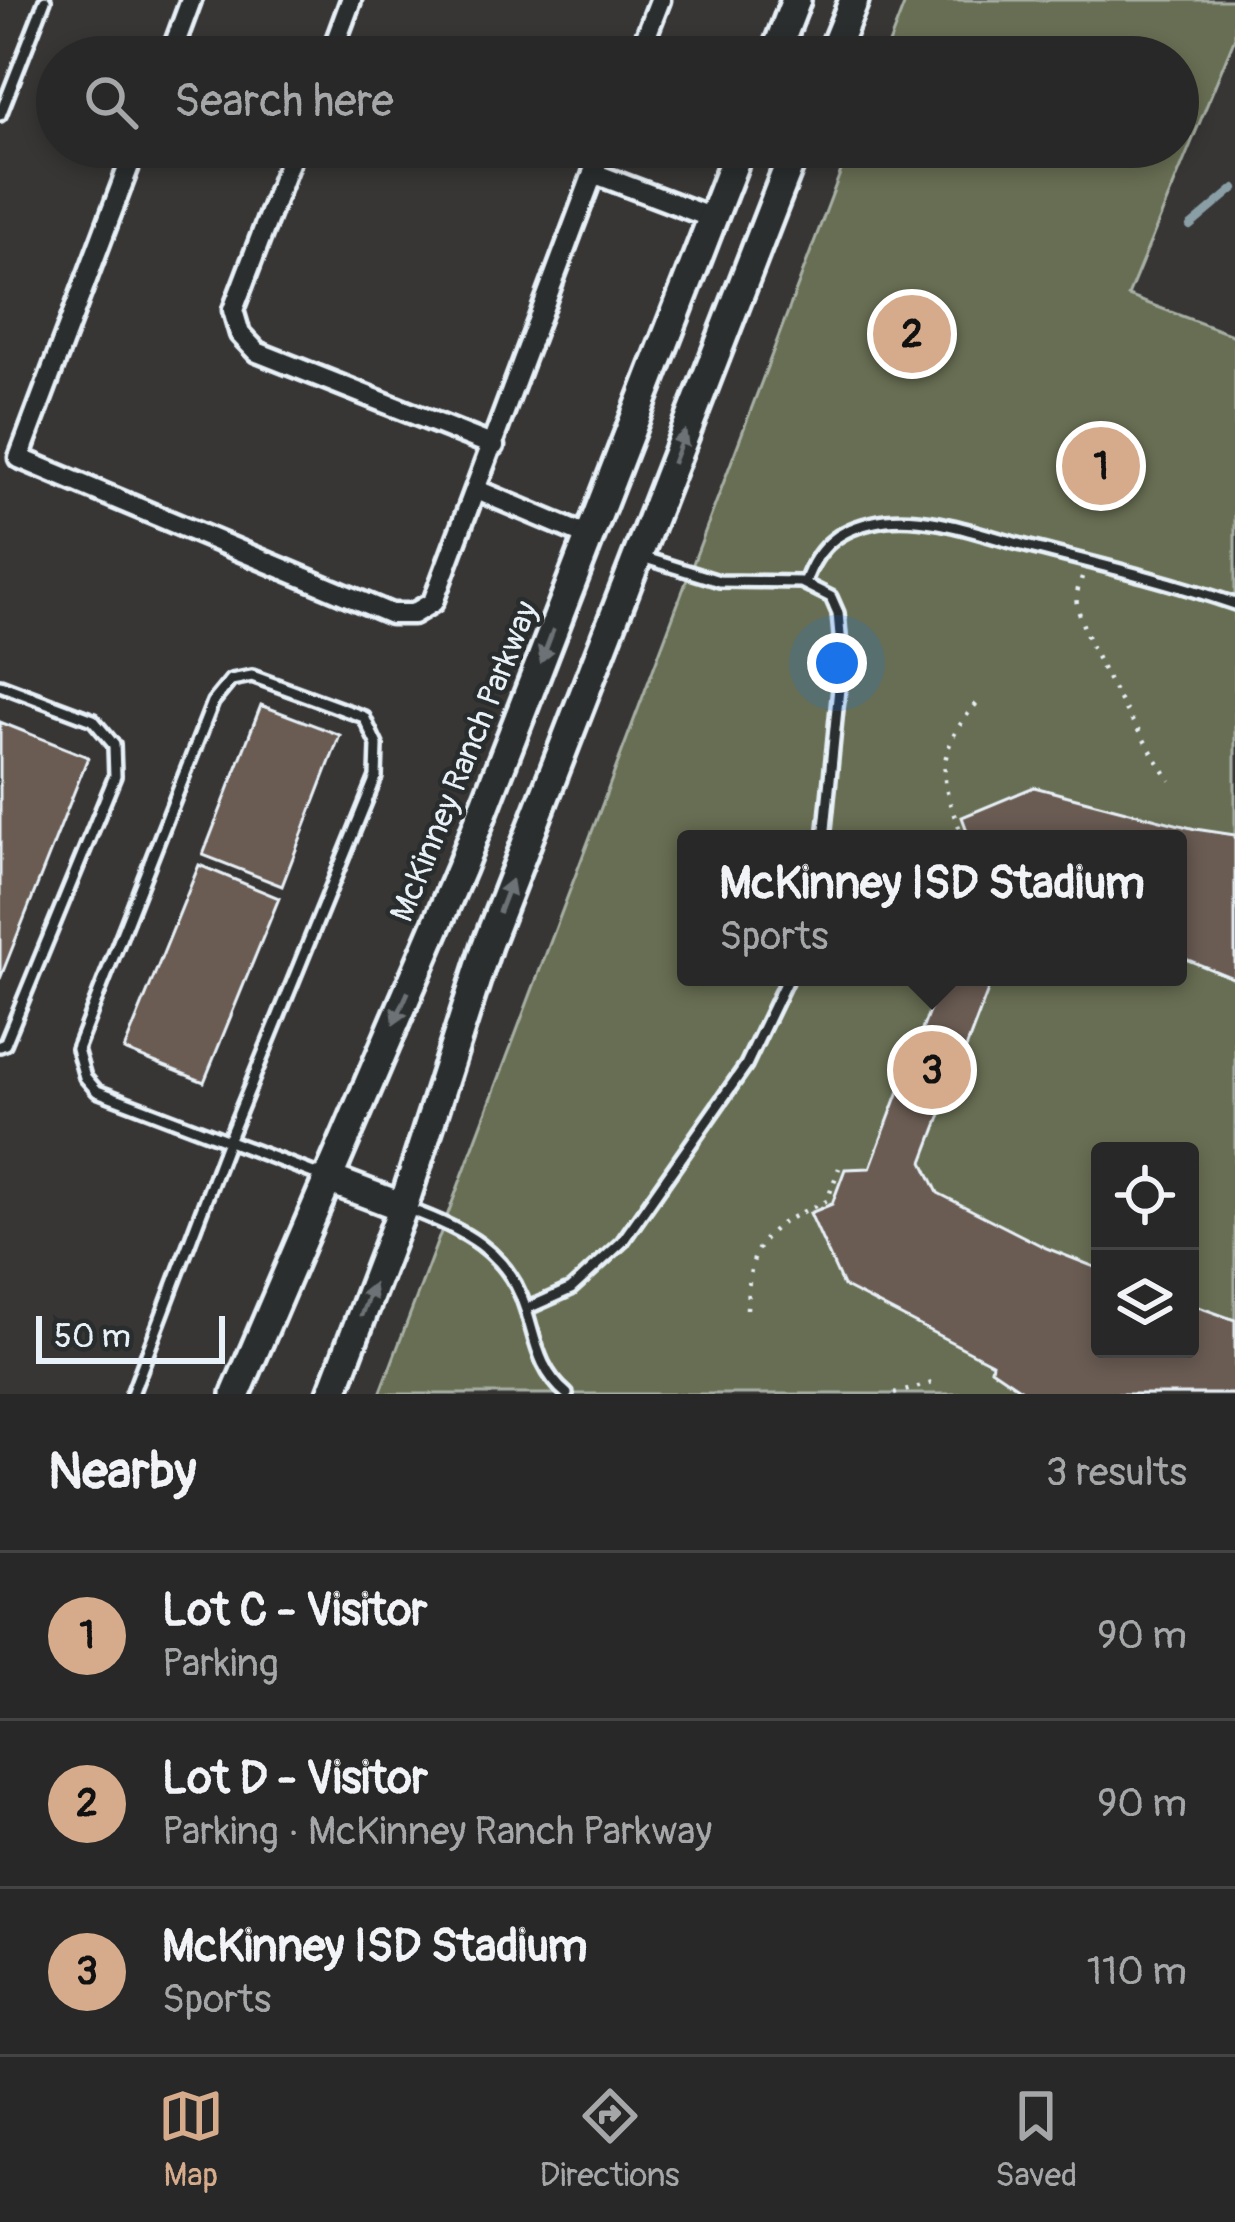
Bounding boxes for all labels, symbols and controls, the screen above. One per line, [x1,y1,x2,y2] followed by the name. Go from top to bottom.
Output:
[36,36,1199,168] search box
[78,69,144,135] icon: search
[174,74,394,130] text: Search here
[873,289,951,379] pin: 2
[1062,421,1140,511] pin: 1
[671,428,690,464] one-way arrow
[381,595,547,928] street label: McKinney Ranch Parkway
[537,629,556,665] one-way arrow
[807,633,867,693] your location
[677,830,1187,986] popup
[719,856,1145,912] text: McKinney ISD Stadium
[497,878,516,914] one-way arrow
[719,912,828,961] text: Sports
[391,990,410,1026] one-way arrow
[893,1025,971,1115] pin: 3
[1091,1142,1199,1358] map controls
[1091,1142,1199,1250] button: locate
[1091,1250,1199,1358] button: layers
[359,1282,378,1318] one-way arrow
[36,1310,225,1363] scale bar
[54,1316,131,1357] text: 50 m
[48,1440,196,1504] text: Nearby
[1046,1448,1187,1497] text: 3 results
[162,1583,427,1639] text: Lot C - Visitor
[79,1611,95,1660] text: 1
[1097,1611,1187,1660] text: 90 m
[162,1639,279,1688] text: Parking
[162,1751,428,1807] text: Lot D - Visitor
[76,1779,98,1828] text: 2
[1097,1779,1187,1828] text: 90 m
[162,1807,712,1856] text: Parking · McKinney Ranch Parkway
[162,1919,588,1975] text: McKinney ISD Stadium
[76,1947,98,1996] text: 3
[1087,1947,1187,1996] text: 110 m
[162,1975,271,2024] text: Sports
[158,2083,224,2196] tab: Map
[540,2083,680,2196] tab: Directions
[995,2083,1077,2196] tab: Saved

